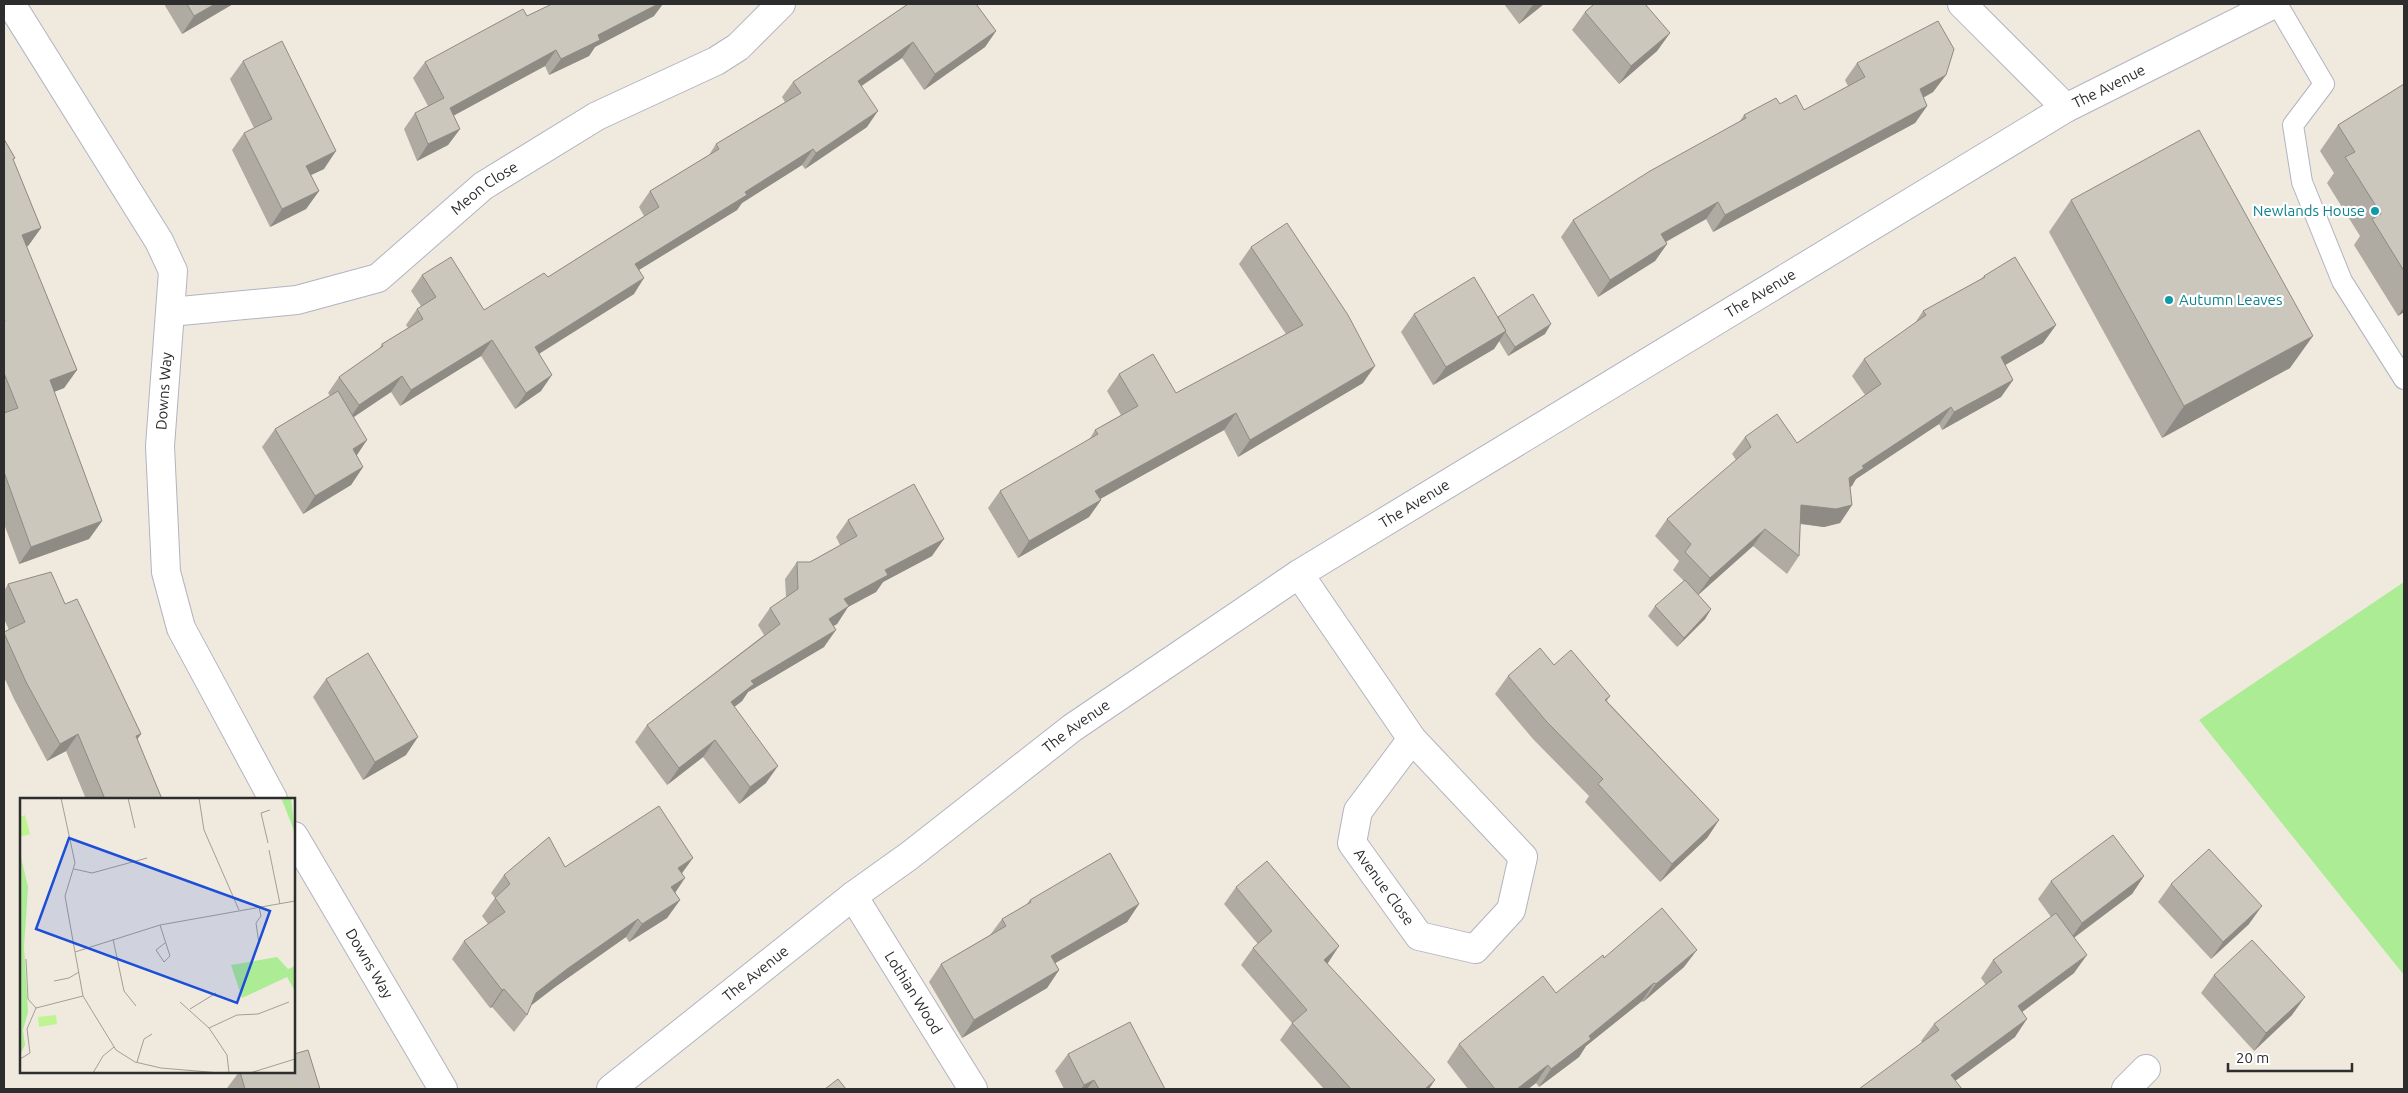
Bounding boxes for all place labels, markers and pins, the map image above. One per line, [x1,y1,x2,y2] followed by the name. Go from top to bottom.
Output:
[2253,202,2365,219] place label: Newlands House
[2369,205,2381,217] marker: Newlands House
[2179,291,2282,308] place label: Autumn Leaves
[2163,294,2175,306] marker: Autumn Leaves

